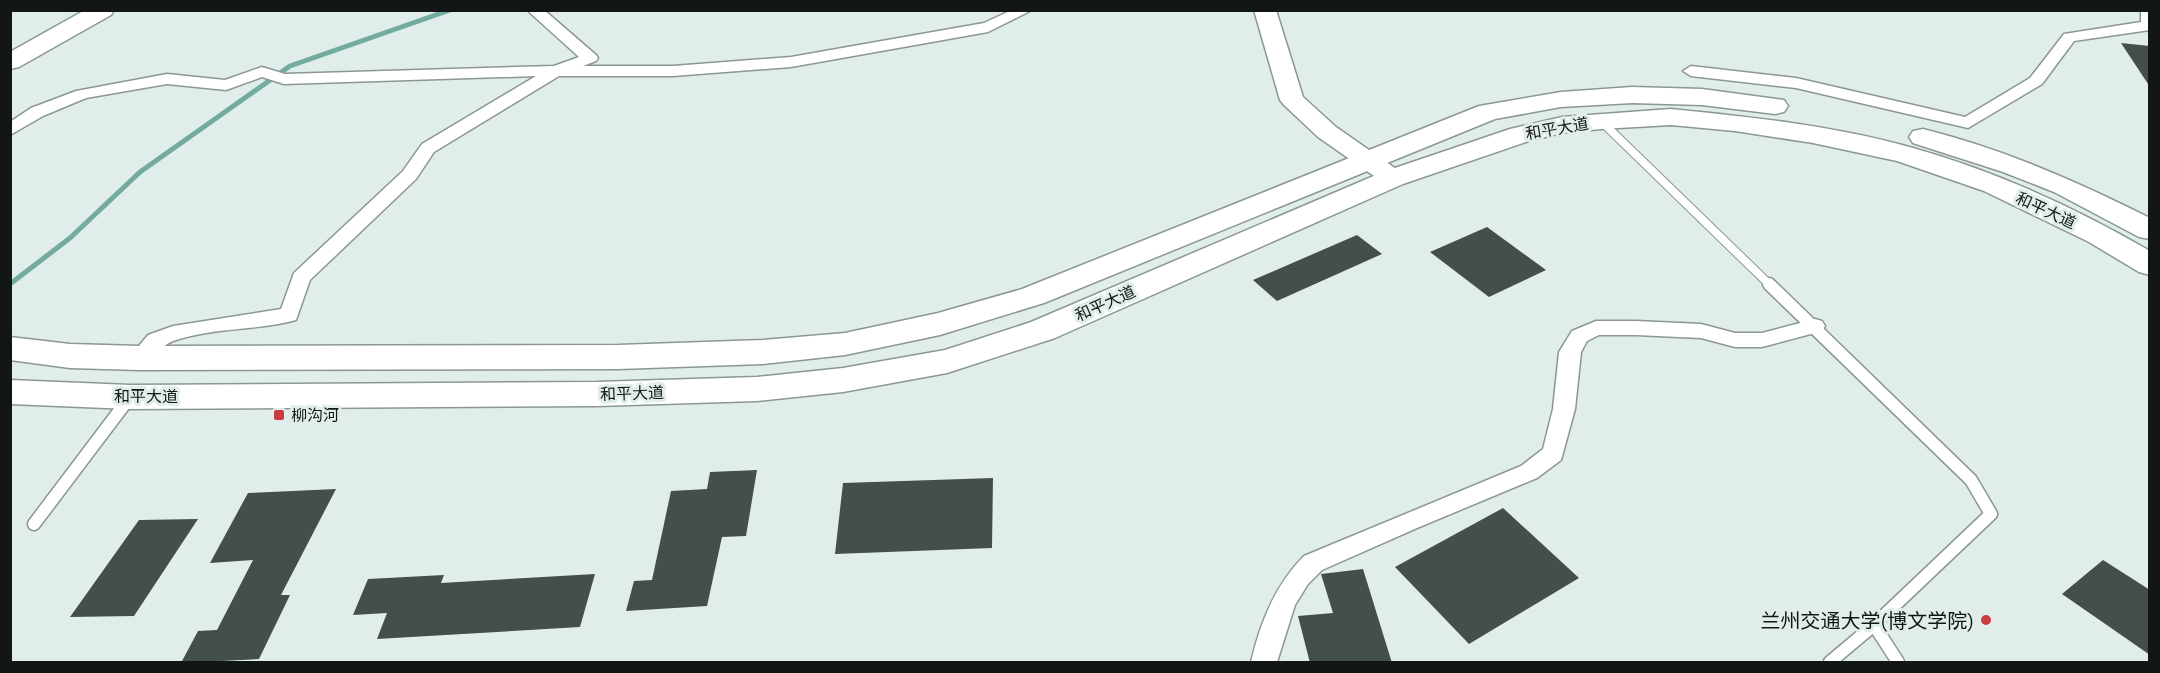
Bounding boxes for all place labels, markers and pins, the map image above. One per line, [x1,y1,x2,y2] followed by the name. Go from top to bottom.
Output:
[291,405,339,425] place label: 柳沟河
[272,408,286,422] marker: 柳沟河
[1761,607,1974,634] place label: 兰州交通大学(博文学院)
[1979,613,1993,627] marker: 兰州交通大学(博文学院)

